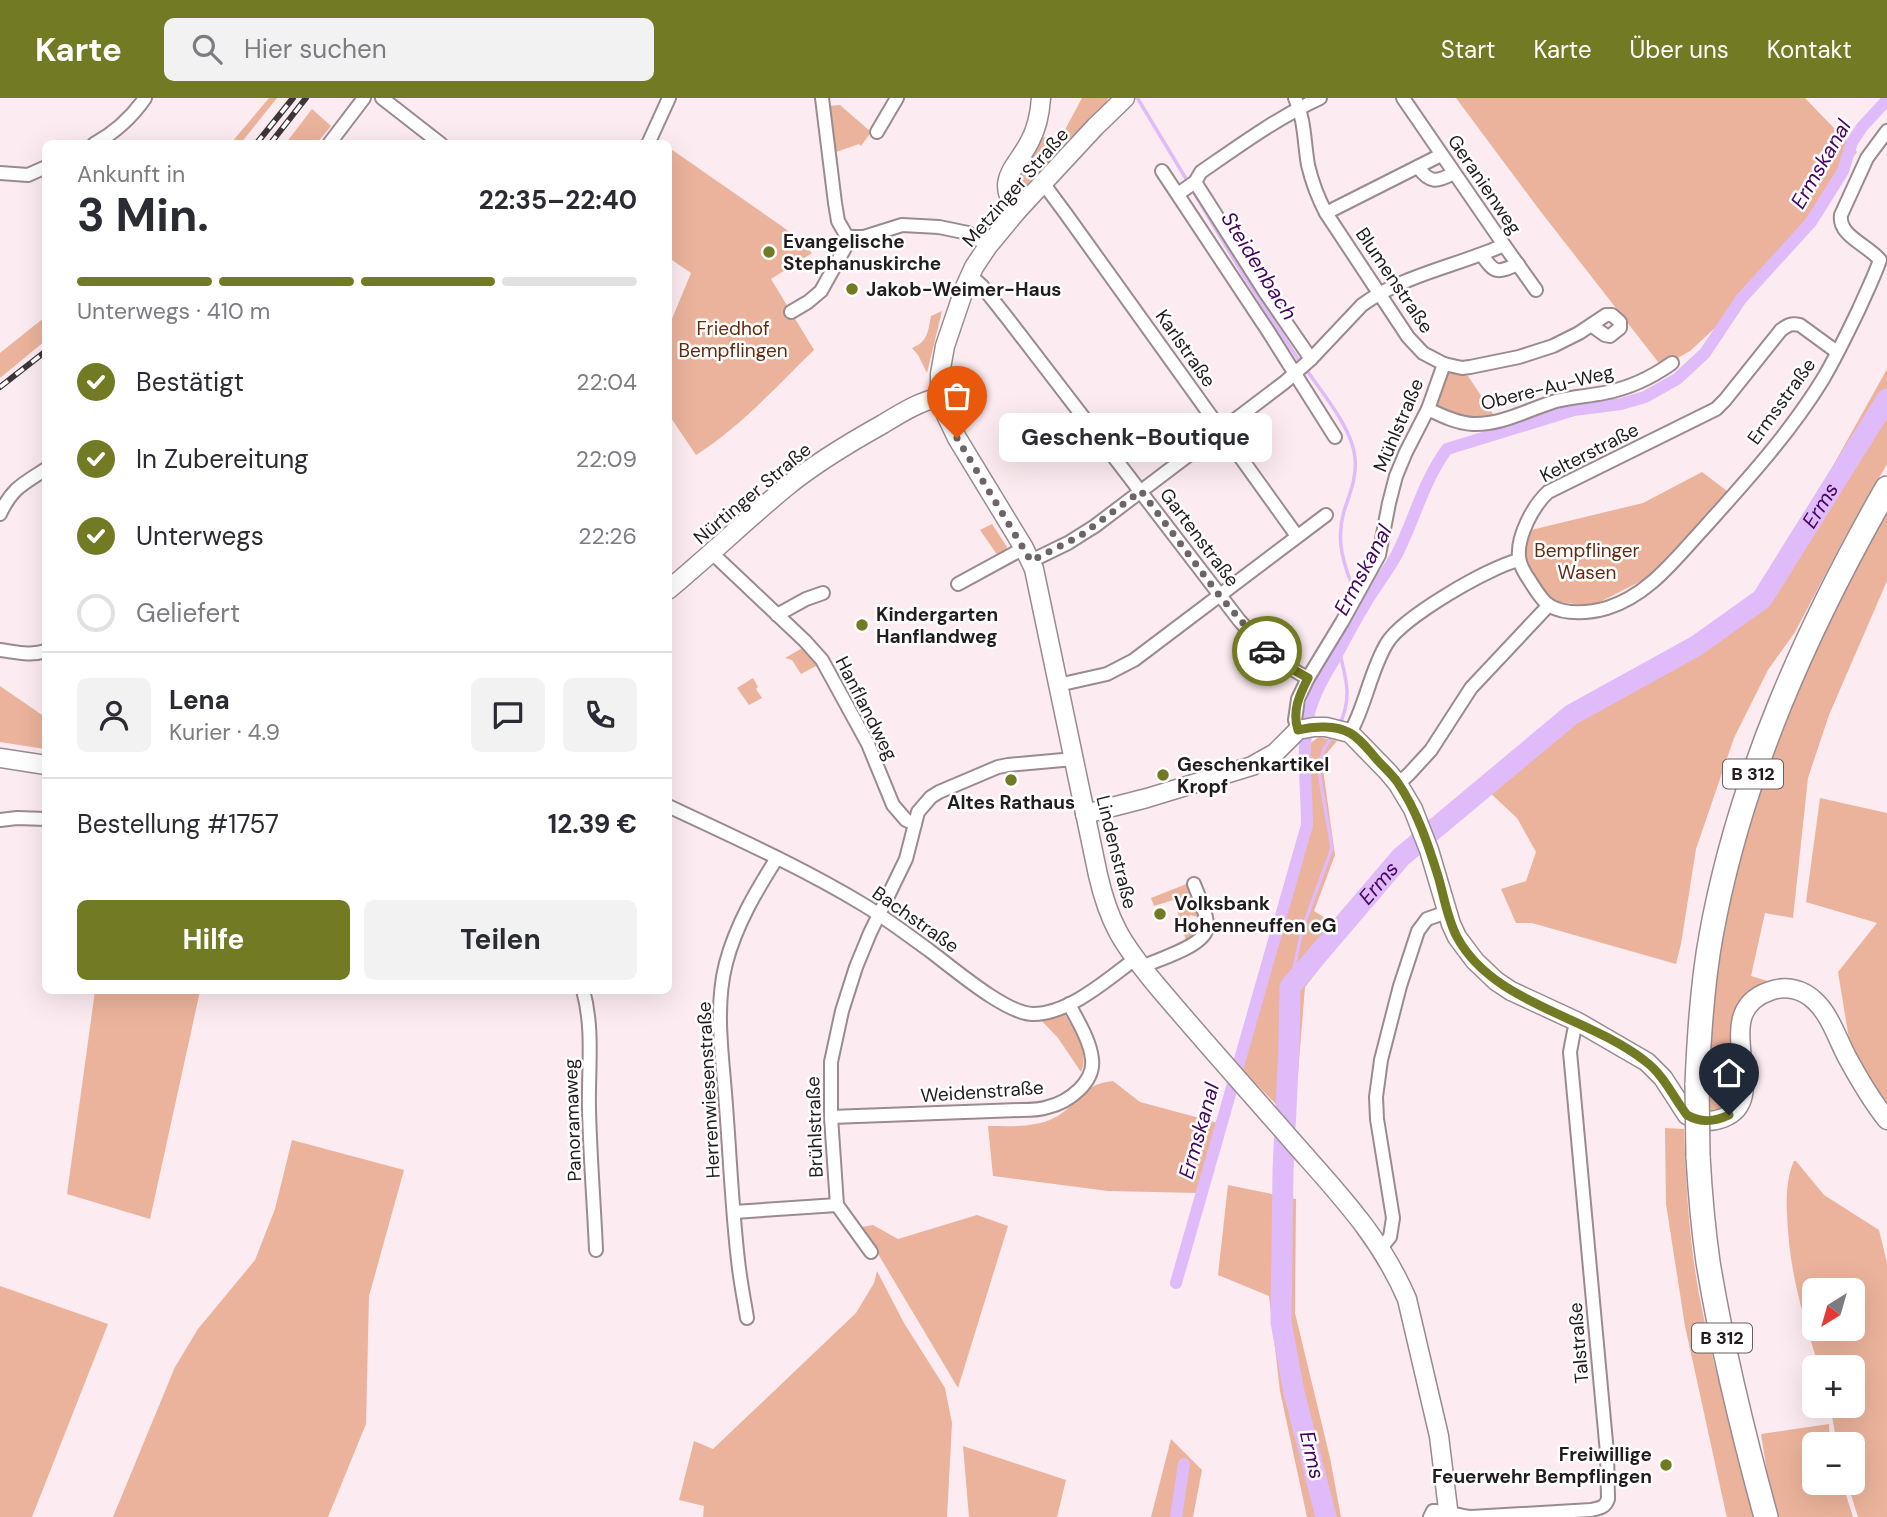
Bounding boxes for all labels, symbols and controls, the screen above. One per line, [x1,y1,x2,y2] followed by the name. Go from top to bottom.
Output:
[164,18,654,81] search box
[35,28,122,71] text: Karte
[188,30,226,68] icon: search
[244,32,387,66] text: Hier suchen
[1441,34,1495,65] text: Start
[1533,34,1592,65] text: Karte
[1630,34,1729,65] text: Über uns
[1767,34,1852,65] text: Kontakt
[1784,114,1858,214] water label: Ermskanal
[957,122,1074,252] street label: Metzinger Straße
[1442,130,1527,239] street label: Geranienweg
[77,159,185,189] text: Ankunft in
[479,183,637,217] text: 22:35–22:40
[77,185,209,245] text: 3 Min.
[1215,206,1303,326] water label: Steidenbach
[1350,223,1439,338] street label: Blumenstraße
[783,229,941,276] place label: Evangelische Stephanuskirche
[761,244,777,260] marker: Evangelische Stephanuskirche
[866,277,1061,302] place label: Jakob-Weimer-Haus
[844,281,860,297] marker: Jakob-Weimer-Haus
[77,296,270,326] text: Unterwegs · 410 m
[1150,305,1221,392] street label: Karlstraße
[678,316,788,363] park label: Friedhof Bempflingen
[1742,353,1821,450] street label: Ermsstraße
[1478,359,1617,416] street label: Obere-Au-Weg
[77,363,115,401] icon: check
[136,365,244,399] text: Bestätigt
[927,366,987,438] pin
[576,367,637,397] text: 22:04
[1368,375,1429,476] street label: Mühlstraße
[938,377,976,415] icon: bag
[999,414,1272,462] callout: Geschenk-Boutique
[1536,417,1643,488] street label: Kelterstraße
[1021,422,1250,452] text: Geschenk-Boutique
[688,437,816,550] street label: Nürtinger Straße
[77,440,115,478] icon: check
[136,442,309,476] text: In Zubereitung
[576,444,637,474] text: 22:09
[1796,477,1845,533] water label: Erms
[1154,483,1245,592] street label: Gartenstraße
[77,517,115,555] icon: check
[136,519,264,553] text: Unterwegs
[1327,520,1399,620] water label: Ermskanal
[578,521,637,551] text: 22:26
[1534,538,1640,585] park label: Bempflinger Wasen
[136,596,240,630] text: Geliefert
[876,602,998,649] place label: Kindergarten Hanflandweg
[1232,616,1302,686] courier
[854,617,870,633] marker: Kindergarten Hanflandweg
[1248,632,1286,670] icon: car
[830,652,904,765] street label: Hanflandweg
[77,678,151,752] button: person
[471,678,545,752] button: chat
[563,678,637,752] button: phone
[169,683,230,717] text: Lena
[169,717,280,747] text: Kurier · 4.9
[1177,752,1329,799] place label: Geschenkartikel Kropf
[1723,760,1783,788] road number: B 312
[1155,767,1171,783] marker: Geschenkartikel Kropf
[1003,772,1019,788] marker: Altes Rathaus
[947,790,1075,815] place label: Altes Rathaus
[1090,793,1143,911] street label: Lindenstraße
[77,807,279,841] text: Bestellung #1757
[548,807,637,841] text: 12.39 €
[1352,856,1405,911] water label: Erms
[867,880,964,959] street label: Bachstraße
[1174,891,1337,938] place label: Volksbank Hohenneuffen eG
[77,900,350,980] button: Hilfe
[364,900,637,980] button: Teilen
[1152,906,1168,922] marker: Volksbank Hohenneuffen eG
[691,1001,726,1179] street label: Herrenwiesenstraße
[1699,1043,1759,1115] pin
[1710,1054,1748,1092] icon: home
[558,1058,587,1182] street label: Panoramaweg
[920,1075,1044,1108] street label: Weidenstraße
[800,1076,829,1178] street label: Brühlstraße
[1172,1079,1226,1182] water label: Ermskanal
[1802,1278,1866,1340] north arrow
[1802,1278,1865,1495] map controls
[1563,1302,1594,1384] street label: Talstraße
[1692,1324,1752,1352] road number: B 312
[1802,1355,1865,1418] button: +
[1293,1428,1331,1482] water label: Erms
[1802,1432,1865,1495] button: −
[1432,1442,1652,1489] place label: Freiwillige Feuerwehr Bempflingen
[1658,1457,1674,1473] marker: Freiwillige Feuerwehr Bempflingen

